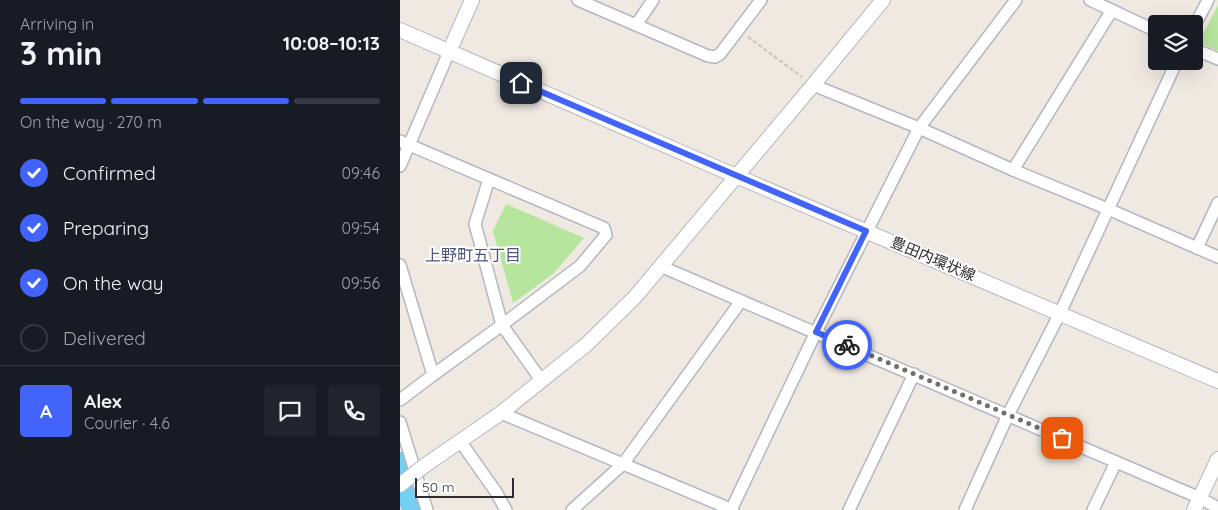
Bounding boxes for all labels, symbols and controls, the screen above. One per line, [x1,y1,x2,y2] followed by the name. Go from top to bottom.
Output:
[20,14,94,34] text: Arriving in
[1148,15,1203,70] map controls
[1148,15,1203,70] button: layers
[283,31,380,55] text: 10:08–10:13
[20,33,102,73] text: 3 min
[500,62,542,104] pin
[507,69,535,97] icon: home
[20,112,162,132] text: On the way · 270 m
[20,159,48,187] icon: check
[63,161,156,185] text: Confirmed
[342,163,380,183] text: 09:46
[20,214,48,242] icon: check
[63,216,149,240] text: Preparing
[341,218,380,238] text: 09:54
[888,232,978,285] street label: 豊田内環状線
[425,245,521,265] district label: 上野町五丁目
[20,269,48,297] icon: check
[63,271,164,295] text: On the way
[341,273,380,293] text: 09:56
[822,320,872,370] courier
[63,326,146,350] text: Delivered
[833,331,861,359] icon: bike
[264,385,316,437] button: chat
[328,385,380,437] button: phone
[84,389,122,413] text: Alex
[40,399,52,423] text: A
[84,413,170,433] text: Courier · 4.6
[1041,417,1083,459] pin
[1048,424,1076,452] icon: bag
[415,475,514,498] scale bar
[422,478,455,496] text: 50 m

